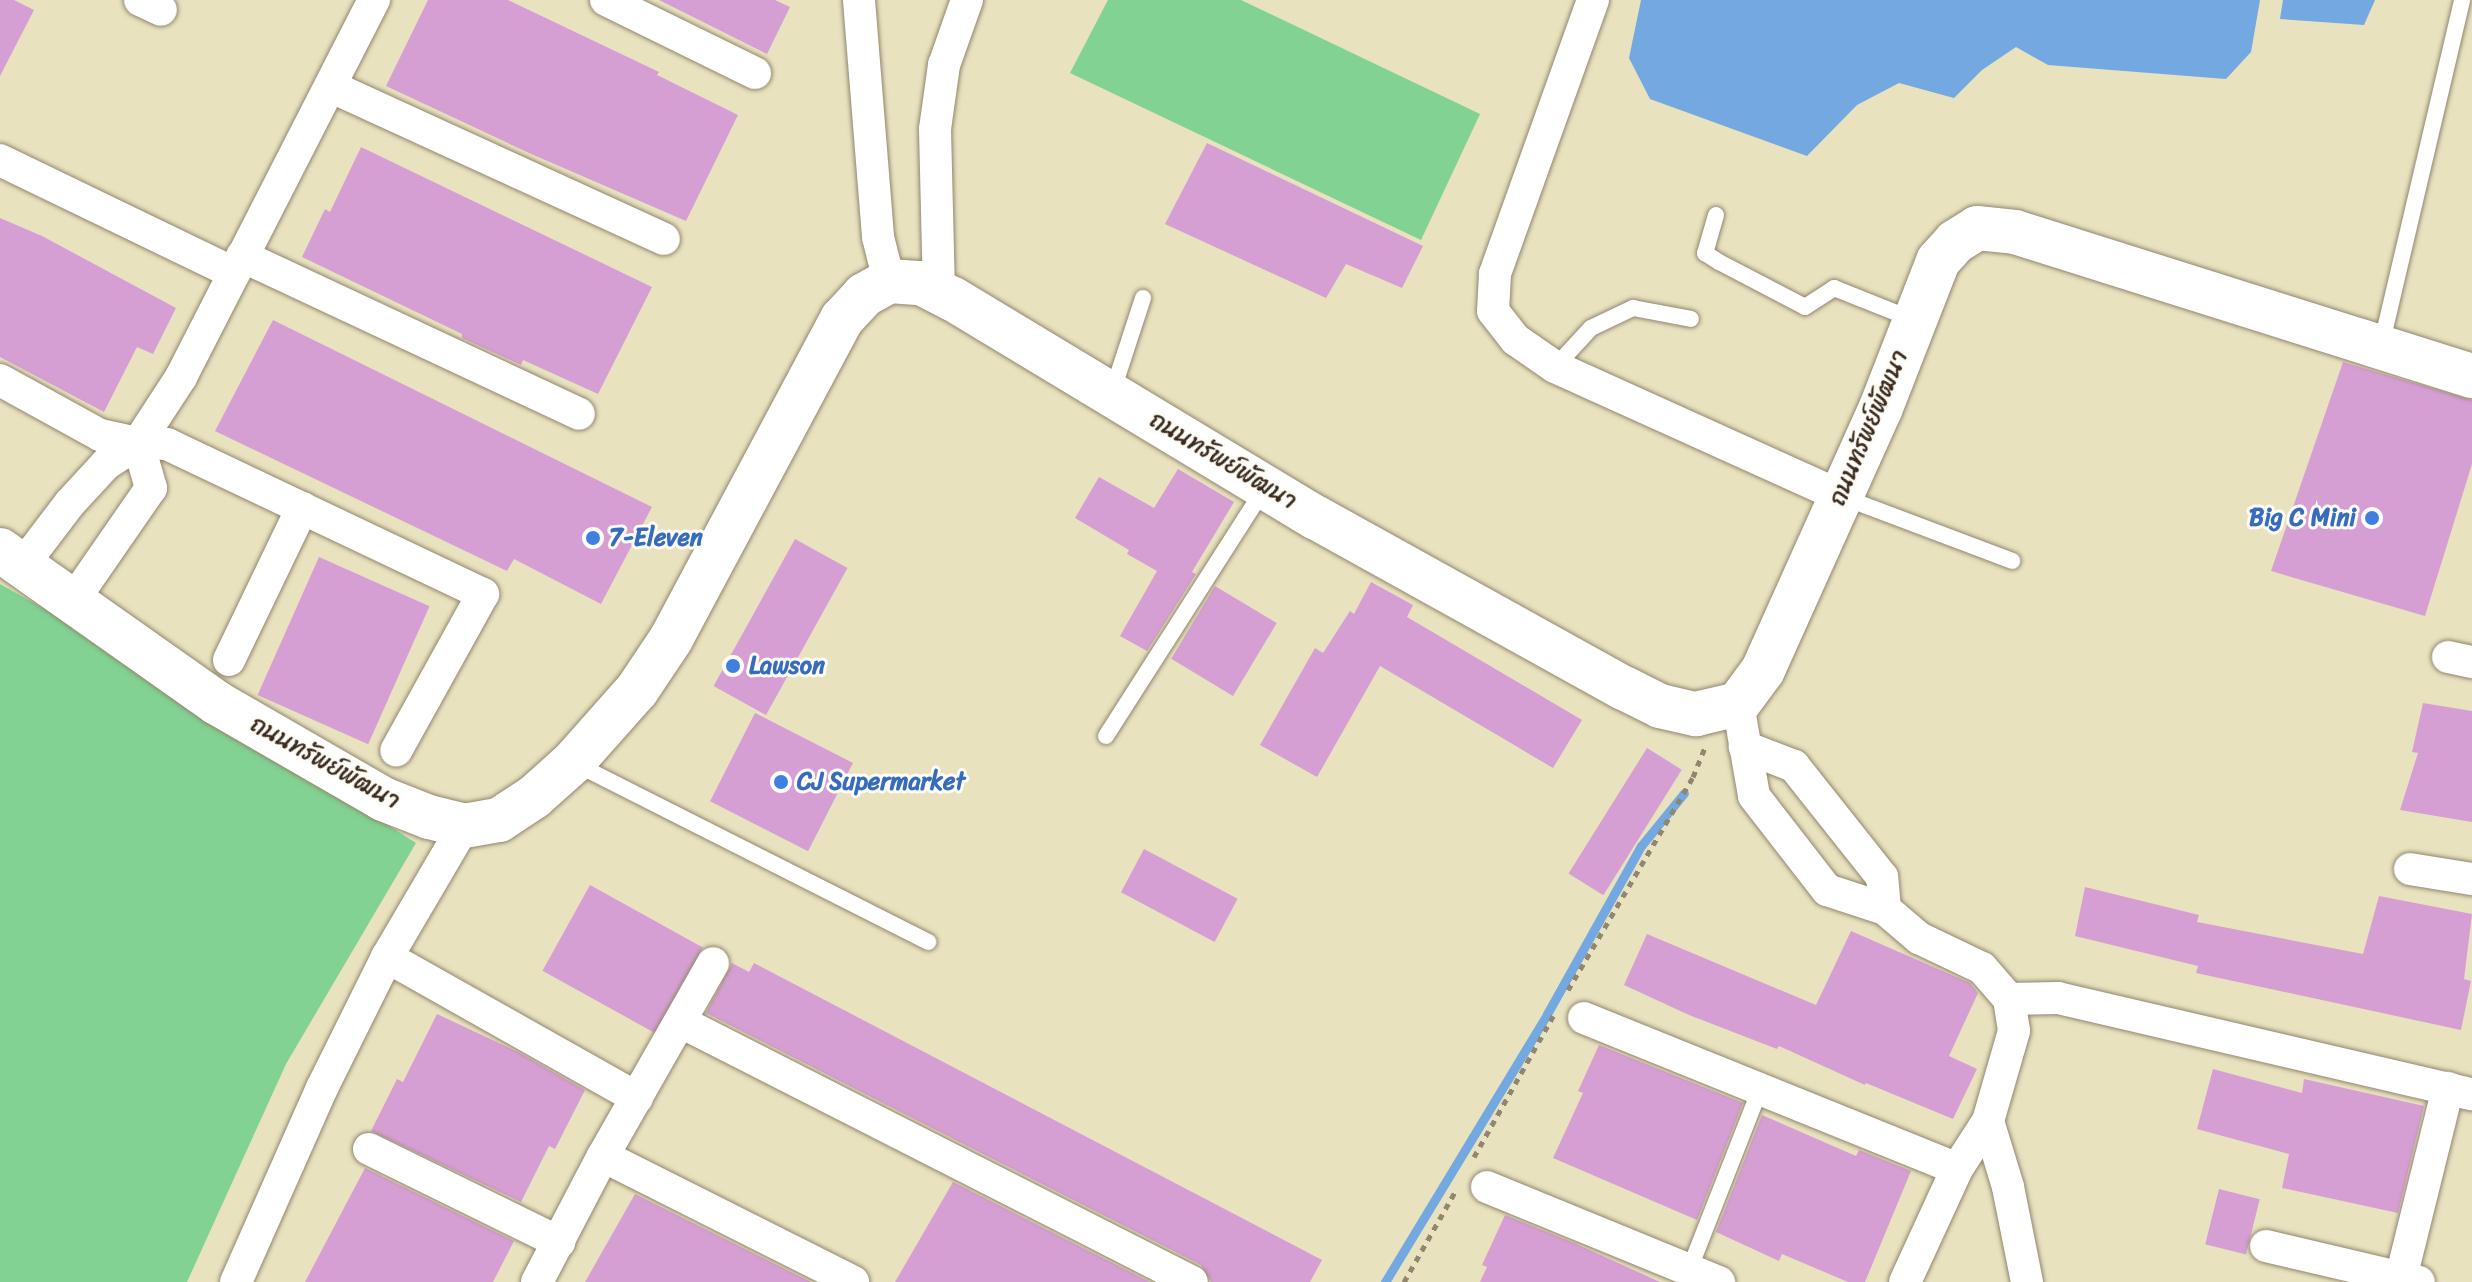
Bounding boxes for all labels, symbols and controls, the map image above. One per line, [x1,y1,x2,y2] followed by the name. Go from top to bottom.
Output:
[1823,346,1915,510] street label: ถนนทรัพย์พัฒนา
[1144,406,1302,516] street label: ถนนทรัพย์พัฒนา
[2249,504,2356,532] place label: Big C Mini
[2363,509,2381,527] marker: Big C Mini
[609,524,703,552] place label: 7-Eleven
[584,529,602,547] marker: 7-Eleven
[749,652,825,680] place label: Lawson
[724,657,742,675] marker: Lawson
[245,710,405,816] street label: ถนนทรัพย์พัฒนา
[797,768,967,796] place label: CJ Supermarket
[772,773,790,791] marker: CJ Supermarket

